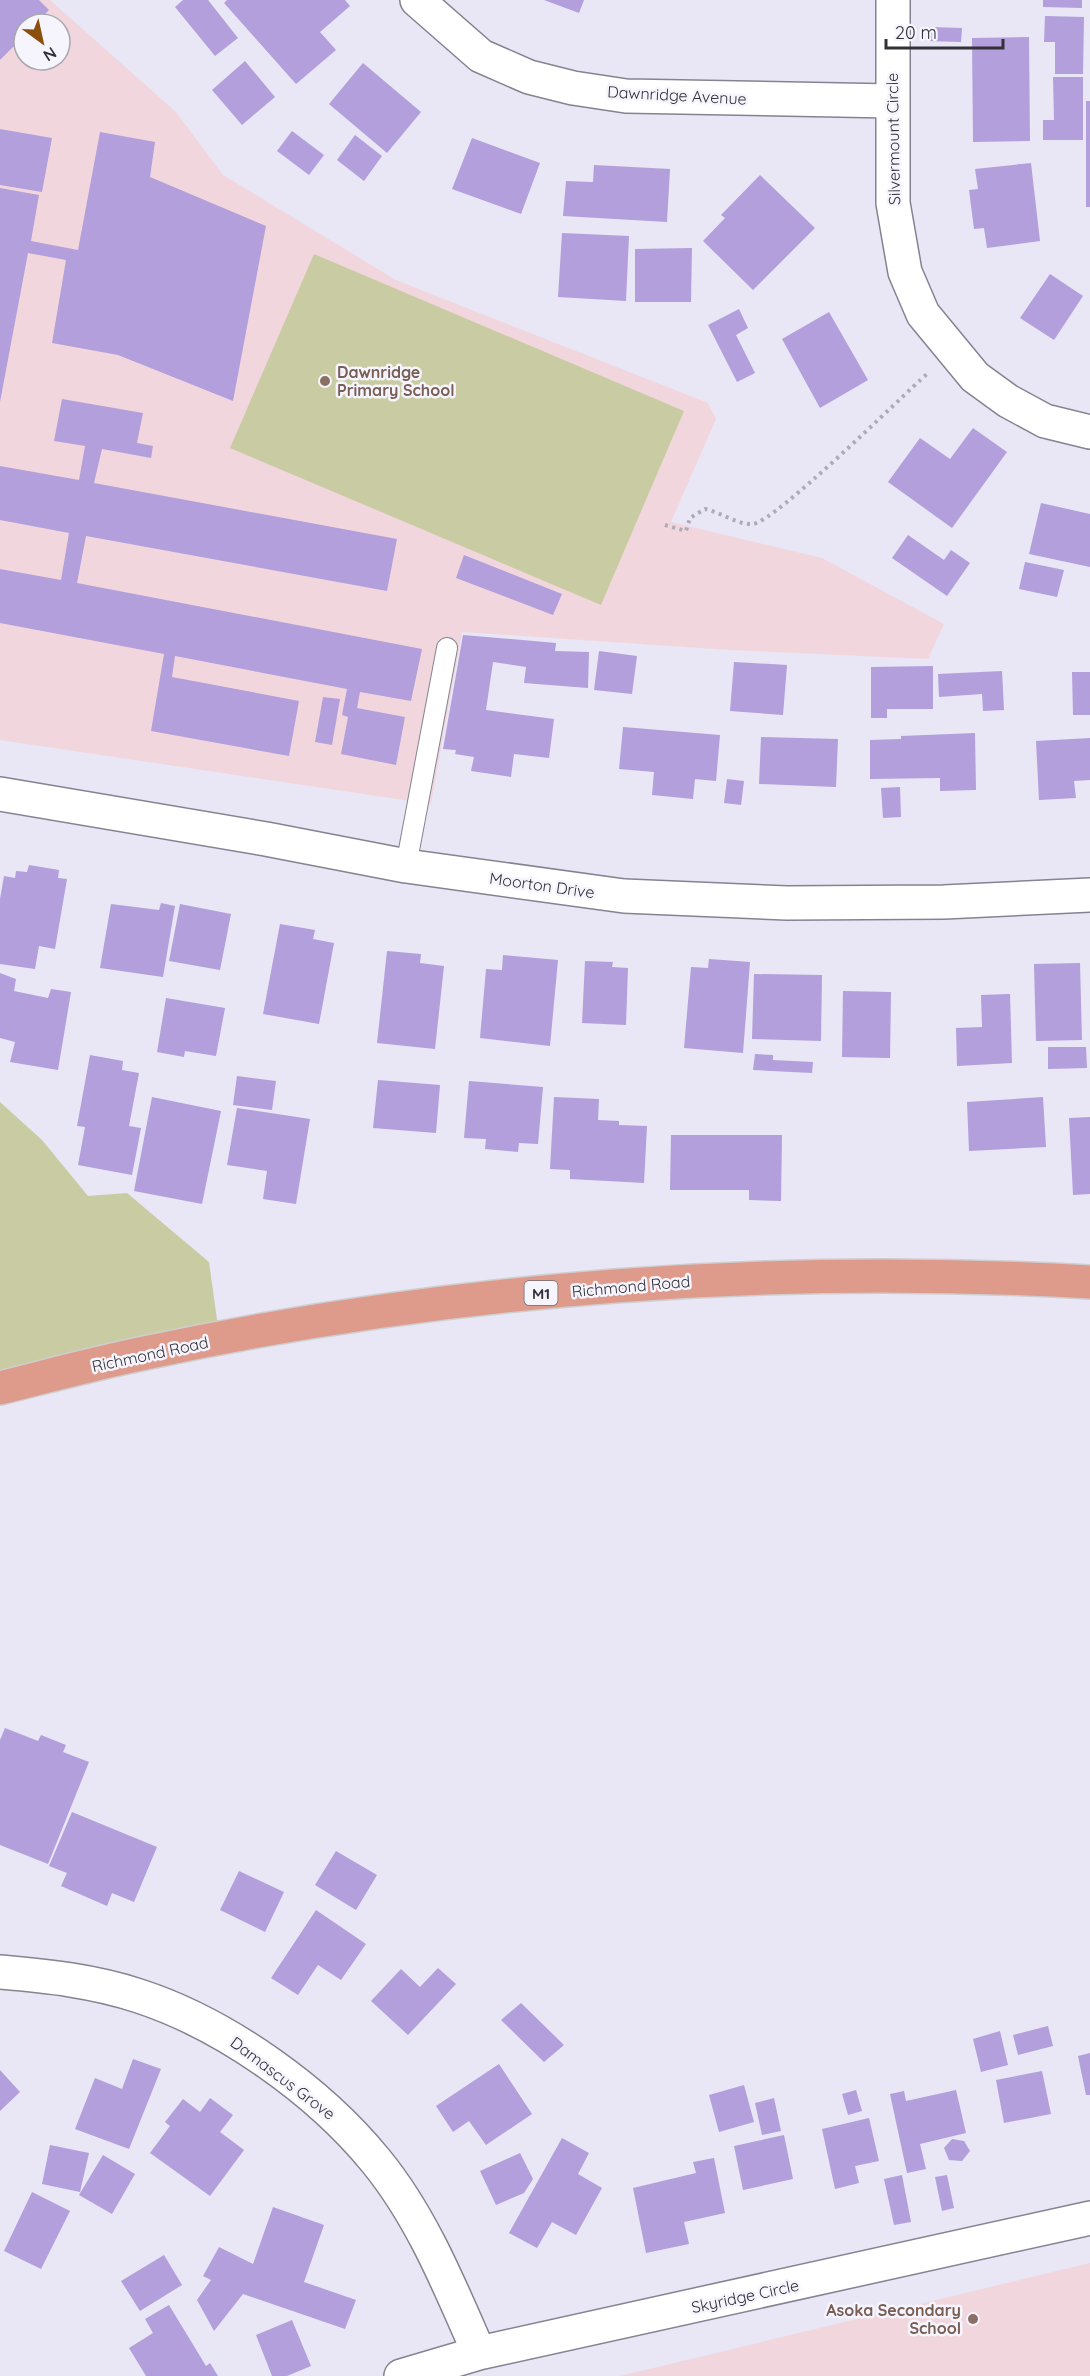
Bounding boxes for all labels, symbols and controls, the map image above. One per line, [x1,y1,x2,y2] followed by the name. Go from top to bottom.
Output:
[12,12,72,72] north arrow
[886,12,1003,50] scale bar
[895,21,937,44] text: 20 m
[40,43,61,66] text: N
[882,73,904,205] street label: Silvermount Circle
[607,81,747,109] street label: Dawnridge Avenue
[337,362,455,400] place label: Dawnridge Primary School
[318,374,332,388] marker: Dawnridge Primary School
[488,868,596,902] street label: Moorton Drive
[571,1271,691,1301] street label: Richmond Road
[524,1281,558,1305] road number: M1
[90,1332,210,1376] street label: Richmond Road
[227,2032,339,2124] street label: Damascus Grove
[689,2275,801,2317] street label: Skyridge Circle
[826,2300,961,2338] place label: Asoka Secondary School
[966,2312,980,2326] marker: Asoka Secondary School

